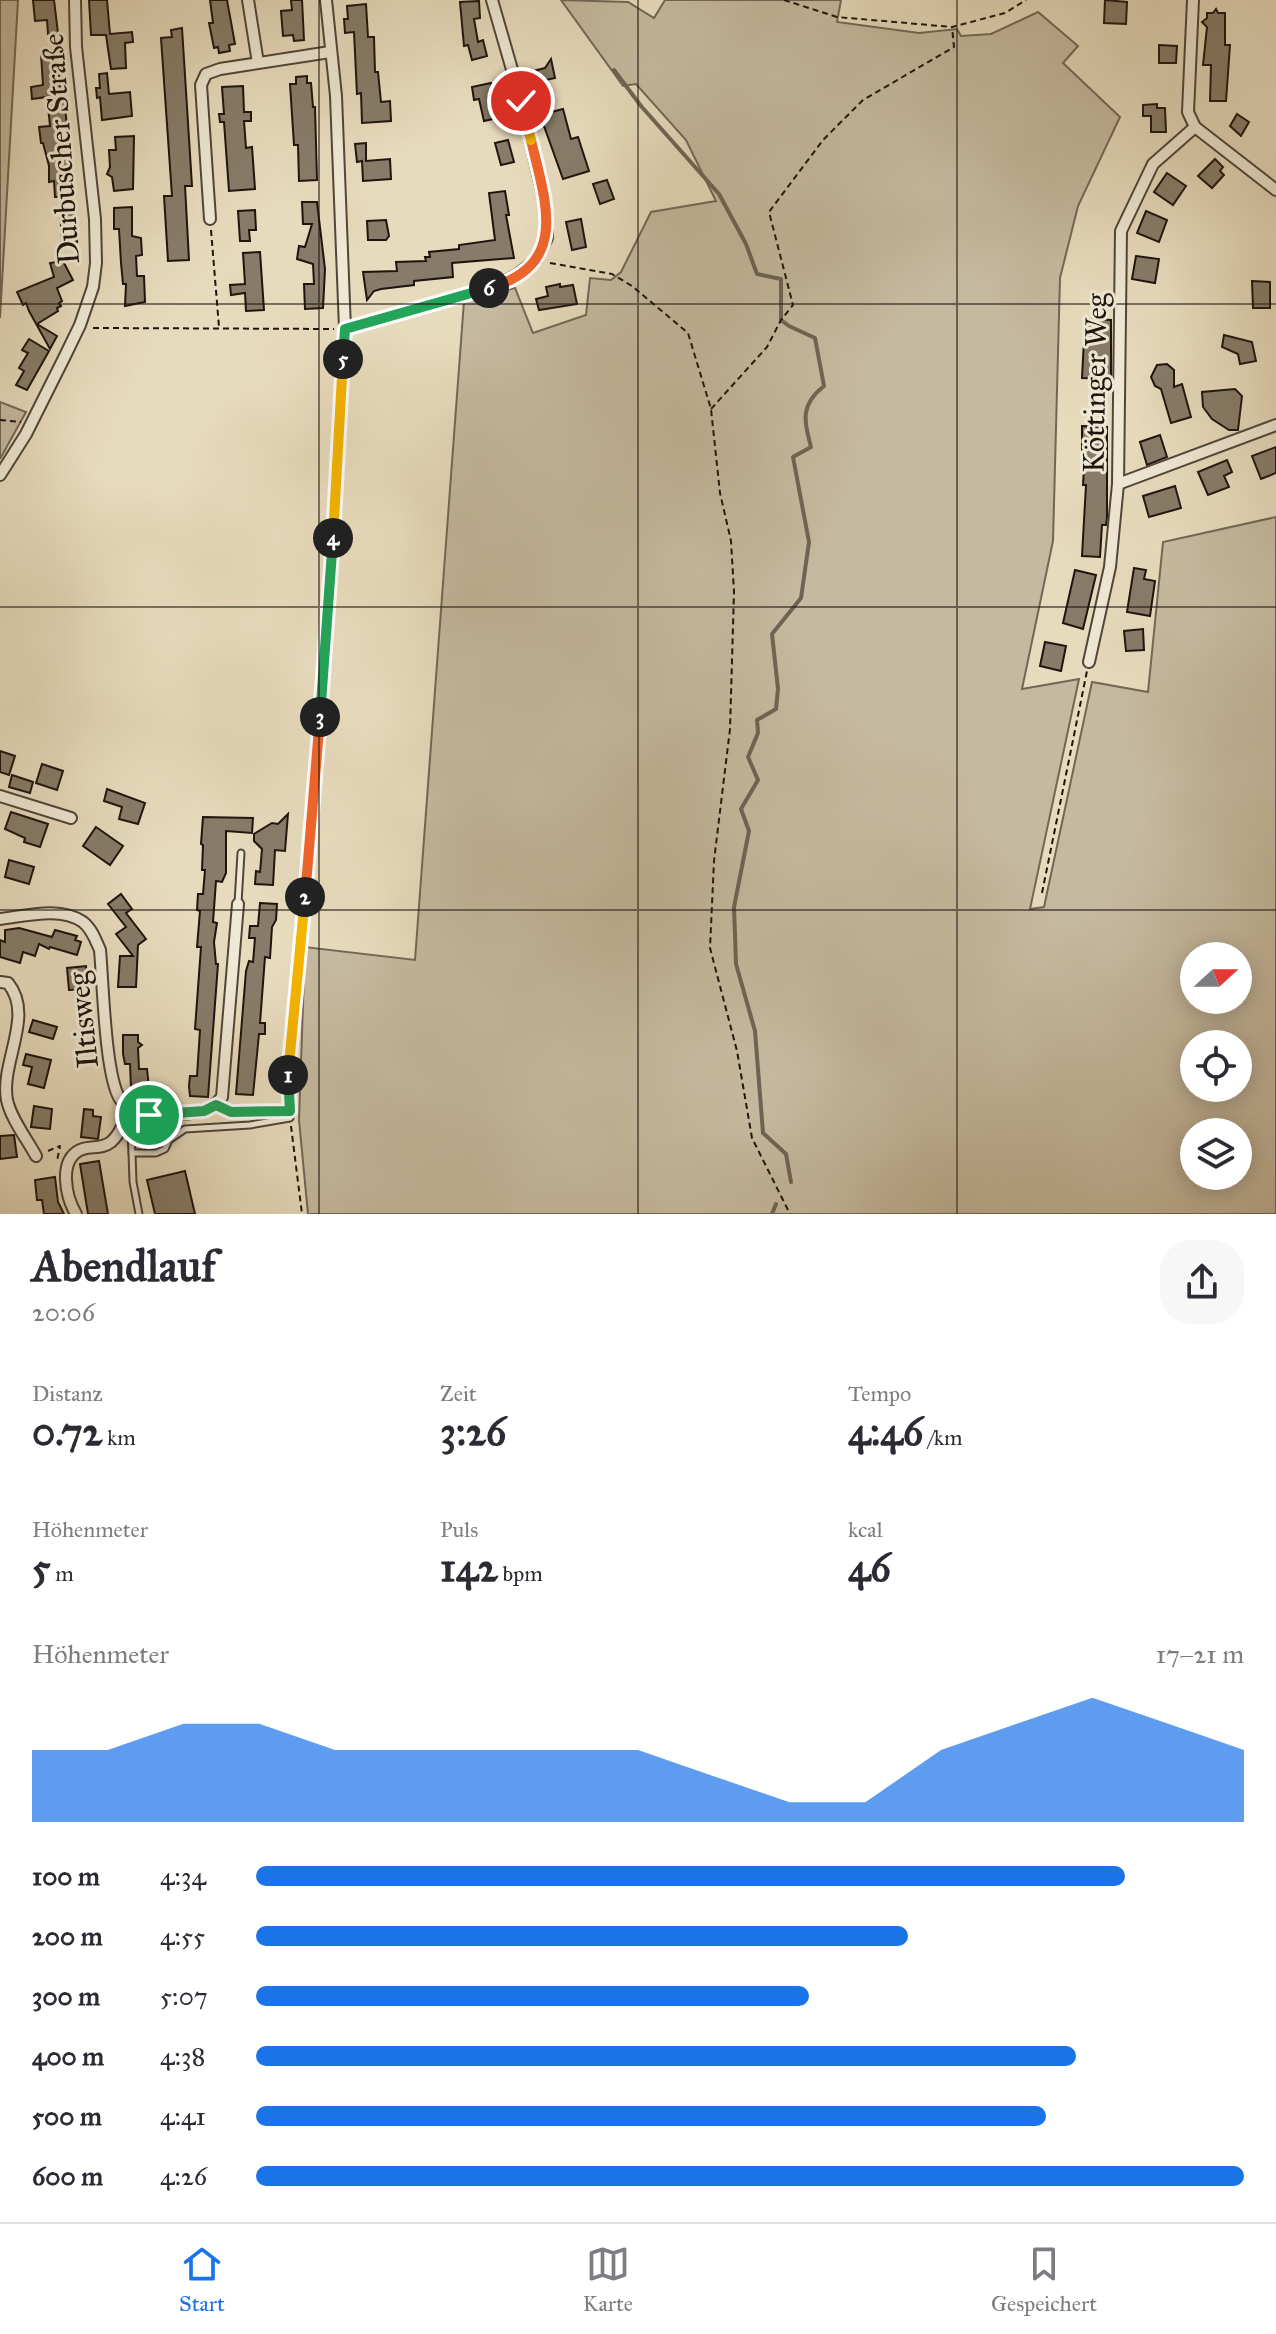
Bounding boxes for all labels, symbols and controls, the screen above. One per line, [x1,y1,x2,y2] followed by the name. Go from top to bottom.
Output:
[35,32,87,266] street label: Durbuscher Straße
[487,67,555,135] pin
[499,79,543,123] icon: check
[469,268,509,308] pin: 6
[483,274,495,301] text: 6
[1075,292,1115,473] street label: Köttinger Weg
[323,339,363,379] pin: 5
[338,345,348,372] text: 5
[313,518,353,558] pin: 4
[327,524,339,551] text: 4
[300,697,340,737] pin: 3
[316,703,324,730] text: 3
[285,877,325,917] pin: 2
[300,883,310,910] text: 2
[1180,942,1252,1014] north arrow
[1180,942,1252,1190] map controls
[60,969,106,1070] street label: Iltisweg
[1180,1030,1252,1102] button: locate
[268,1055,308,1095] pin: 1
[284,1061,292,1088] text: 1
[115,1081,183,1149] pin
[127,1093,171,1137] icon: arrive
[1180,1118,1252,1190] button: layers
[32,1239,216,1293] text: Abendlauf
[1160,1240,1244,1324] button: share
[32,1296,95,1328] text: 20:06
[32,1380,103,1407] text: Distanz
[440,1380,477,1407] text: Zeit
[848,1380,911,1407] text: Tempo
[32,1407,102,1456] text: 0.72
[440,1407,506,1456] text: 3:26
[848,1407,923,1456] text: 4:46
[102,1424,136,1451] text: km
[923,1424,963,1451] text: /km
[32,1516,148,1543] text: Höhenmeter
[440,1516,478,1543] text: Puls
[848,1516,883,1543] text: kcal
[32,1543,51,1592] text: 5
[440,1543,498,1592] text: 142
[848,1543,891,1592] text: 46
[51,1560,74,1587] text: m
[498,1560,543,1587] text: bpm
[32,1638,169,1670] text: Höhenmeter
[1156,1638,1244,1670] text: 17–21 m
[32,1860,100,1892] text: 100 m
[160,1860,206,1892] text: 4:34
[32,1920,103,1952] text: 200 m
[160,1920,205,1952] text: 4:55
[32,1980,100,2012] text: 300 m
[160,1980,208,2012] text: 5:07
[32,2040,104,2072] text: 400 m
[160,2040,205,2072] text: 4:38
[32,2100,102,2132] text: 500 m
[160,2100,206,2132] text: 4:41
[32,2160,103,2192] text: 600 m
[160,2160,207,2192] text: 4:26
[179,2242,225,2317] tab: Start
[583,2242,633,2317] tab: Karte
[991,2242,1097,2317] tab: Gespeichert

